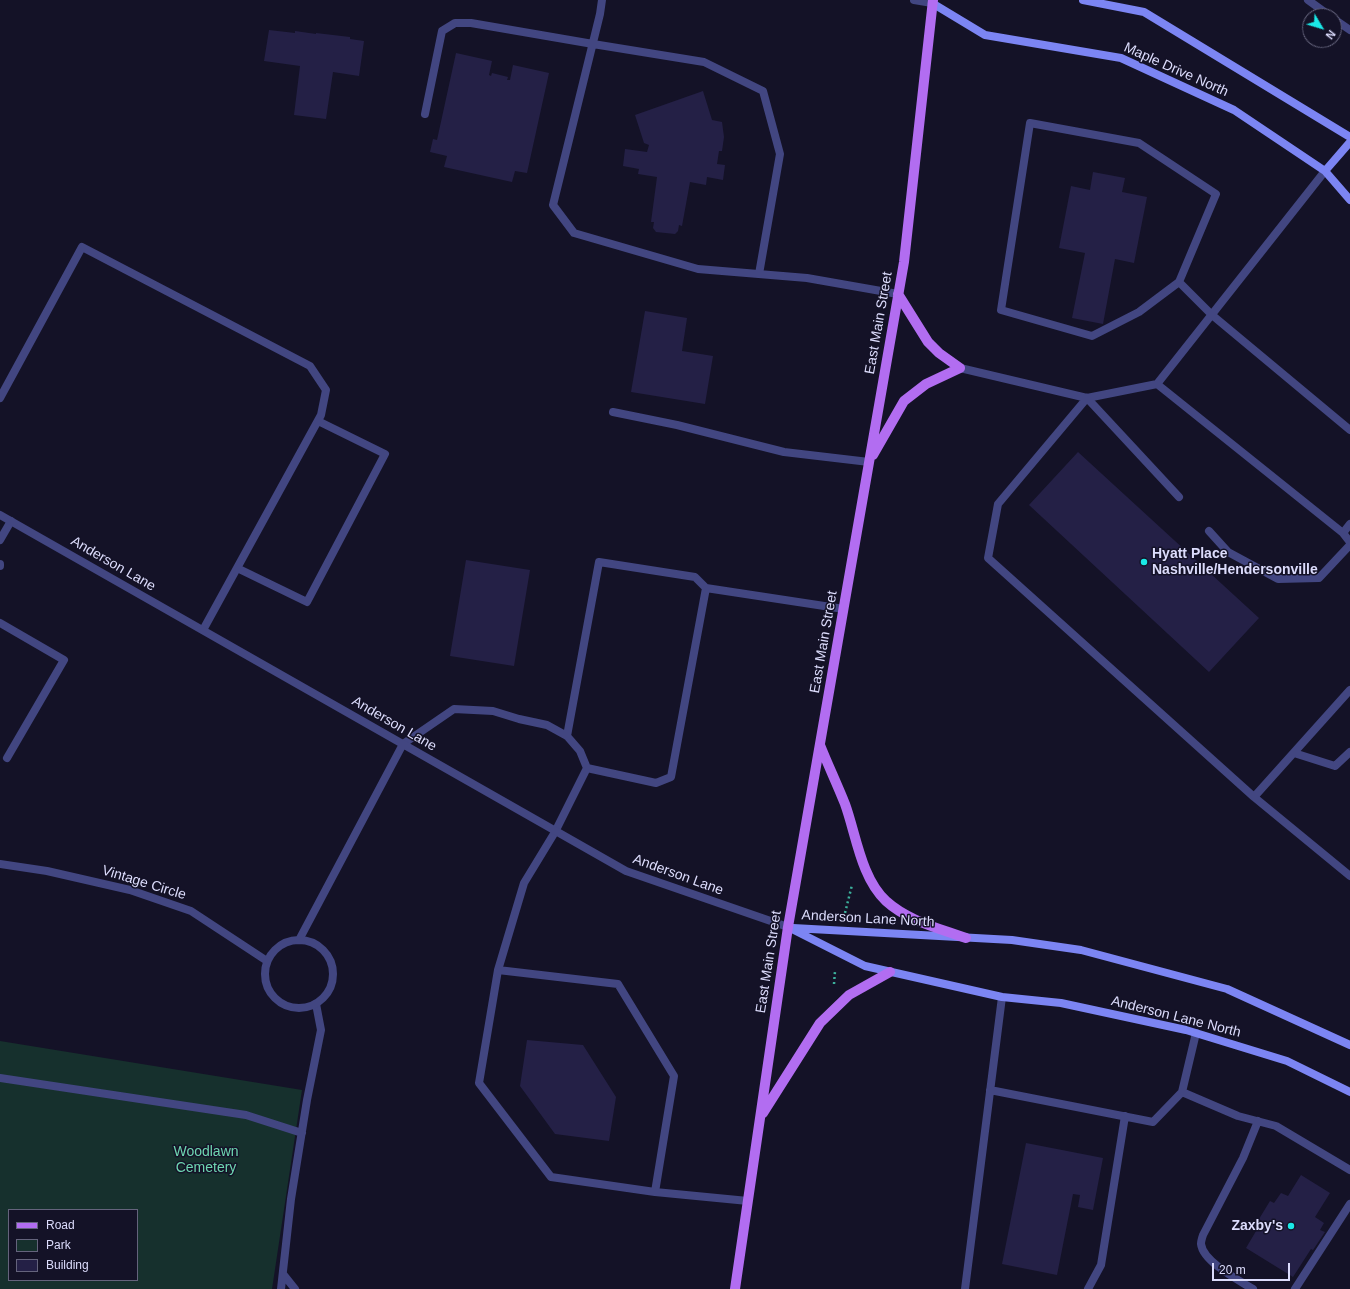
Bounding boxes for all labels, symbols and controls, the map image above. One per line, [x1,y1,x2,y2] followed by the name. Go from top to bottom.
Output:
[1302,8,1342,48] north arrow
[1323,28,1338,42] text: N
[1121,39,1231,101] street label: Maple Drive North
[862,271,896,375] street label: East Main Street
[68,533,158,595] street label: Anderson Lane
[1152,546,1318,578] place label: Hyatt Place Nashville/Hendersonville
[1139,557,1149,567] marker: Hyatt Place Nashville/Hendersonville
[807,590,841,694] street label: East Main Street
[349,693,439,755] street label: Anderson Lane
[631,851,725,899] street label: Anderson Lane
[100,862,188,904] street label: Vintage Circle
[801,907,935,931] street label: Anderson Lane North
[753,910,785,1014] street label: East Main Street
[1109,993,1243,1041] street label: Anderson Lane North
[173,1144,239,1176] park label: Woodlawn Cemetery
[8,1209,138,1281] legend
[46,1218,75,1232] text: Road
[1231,1218,1283,1234] place label: Zaxby's
[1286,1221,1296,1231] marker: Zaxby's
[46,1238,71,1252] text: Park
[1214,1255,1292,1281] scale bar
[46,1258,89,1272] text: Building
[1219,1263,1246,1277] text: 20 m

